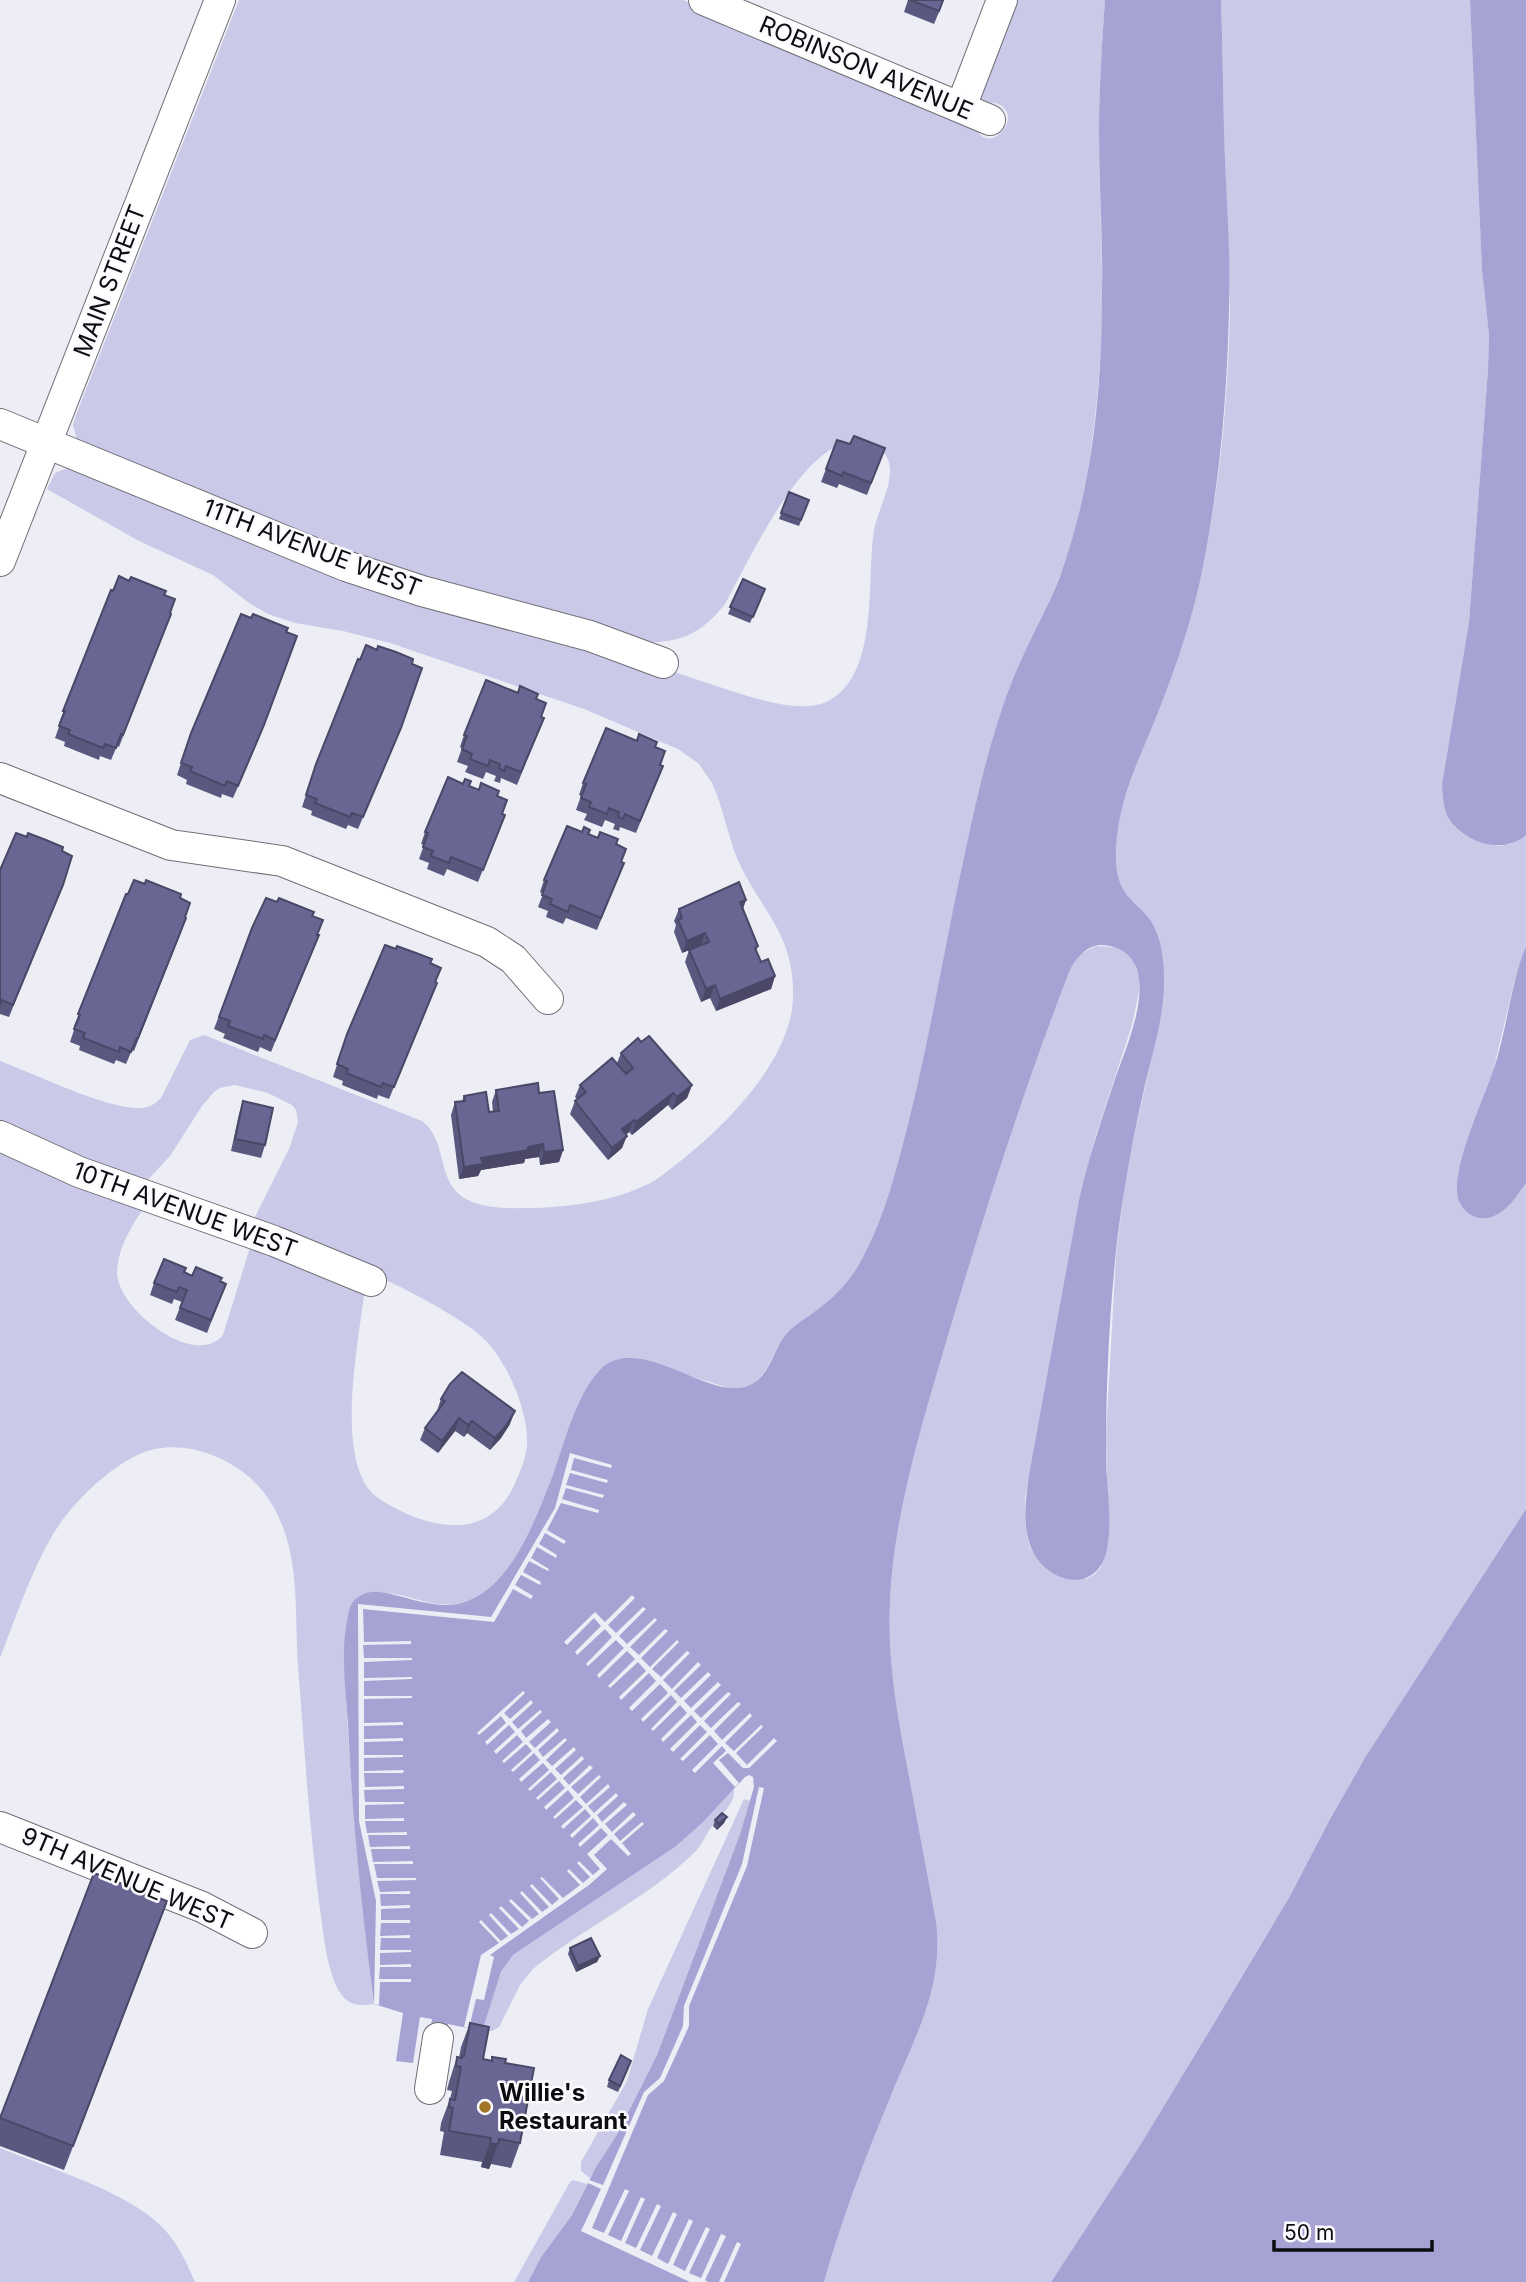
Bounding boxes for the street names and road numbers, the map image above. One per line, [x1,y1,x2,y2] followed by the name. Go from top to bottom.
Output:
[755,9,977,126] street label: ROBINSON AVENUE
[67,201,152,361] street label: MAIN STREET
[199,492,425,603] street label: 11TH AVENUE WEST
[69,1155,301,1264] street label: 10TH AVENUE WEST
[17,1821,237,1936] street label: 9TH AVENUE WEST

